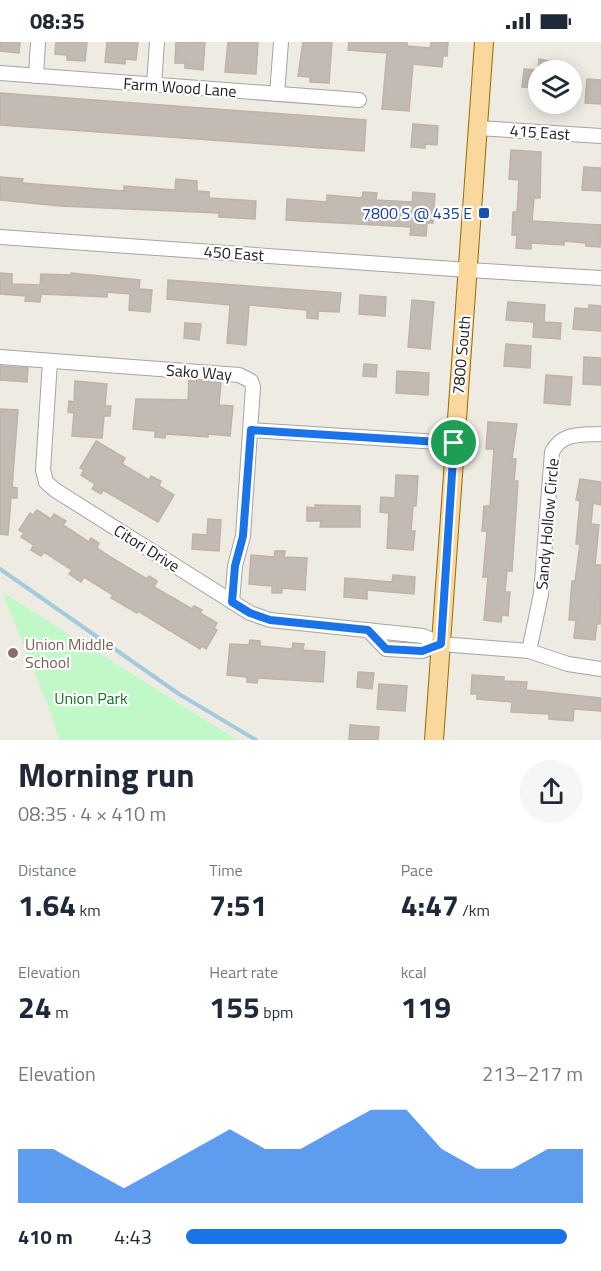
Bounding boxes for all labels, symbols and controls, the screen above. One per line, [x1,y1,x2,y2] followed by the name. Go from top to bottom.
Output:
[30,4,85,38] text: 08:35
[528,60,582,114] map controls
[528,60,582,114] button: layers
[123,71,237,103] street label: Farm Wood Lane
[509,118,571,146] street label: 415 East
[362,201,472,225] place label: 7800 S @ 435 E
[477,206,491,220] marker: 7800 S @ 435 E
[203,239,265,267] street label: 450 East
[446,315,476,395] street label: 7800 South
[165,358,233,386] street label: Sako Way
[428,417,479,468] pin
[437,426,470,459] icon: arrive
[529,457,565,591] street label: Sandy Hollow Circle
[109,518,185,578] street label: Citori Drive
[25,632,114,674] place label: Union Middle School
[6,646,20,660] marker: Union Middle School
[54,686,128,710] park label: Union Park
[18,750,195,800] text: Morning run
[520,760,583,823] button: share
[18,798,166,829] text: 08:35 · 4 × 410 m
[18,858,76,882] text: Distance
[209,858,243,882] text: Time
[401,858,433,882] text: Pace
[18,882,76,928] text: 1.64
[209,882,267,928] text: 7:51
[401,882,459,928] text: 4:47
[76,898,101,922] text: km
[459,898,490,922] text: /km
[18,960,80,984] text: Elevation
[209,960,278,984] text: Heart rate
[401,960,427,984] text: kcal
[18,984,52,1030] text: 24
[209,984,260,1030] text: 155
[401,984,451,1030] text: 119
[52,1000,69,1024] text: m
[260,1000,293,1024] text: bpm
[18,1058,96,1089] text: Elevation
[482,1058,583,1089] text: 213–217 m
[18,1221,73,1252] text: 410 m
[114,1221,152,1252] text: 4:43

